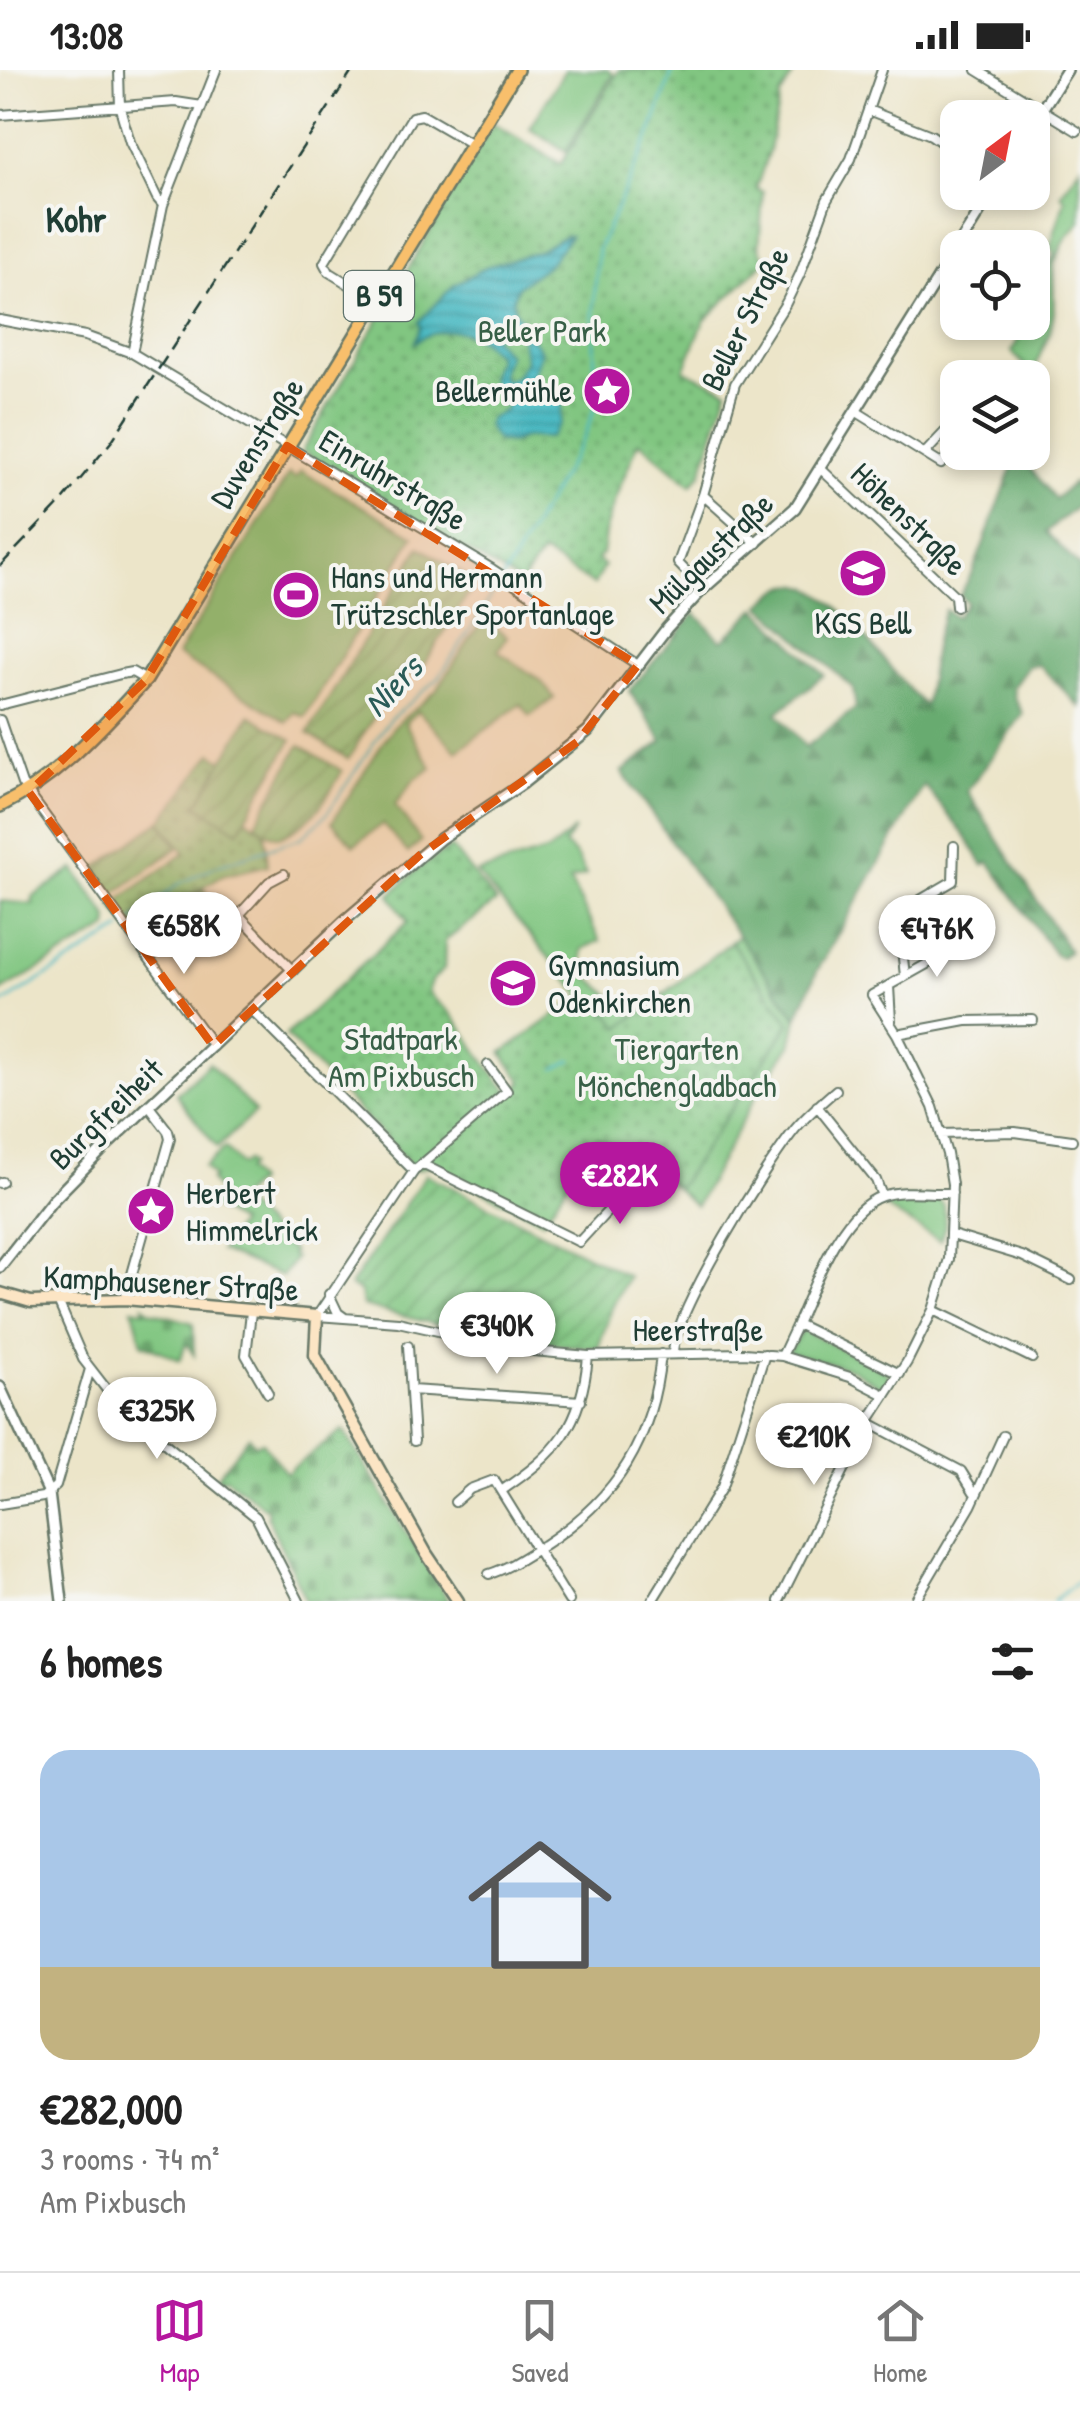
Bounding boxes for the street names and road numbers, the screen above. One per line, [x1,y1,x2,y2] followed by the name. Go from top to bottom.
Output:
[690,240,799,398] street label: Beller Straße
[344,271,414,321] road number: B 59
[200,369,314,516] street label: Duvenstraße
[312,419,475,541] street label: Einruhrstraße
[842,452,977,585] street label: Höhenstraße
[639,482,783,623] street label: Mülgaustraße
[39,1048,173,1179] street label: Burgfreiheit
[42,1254,300,1311] street label: Kamphausener Straße
[633,1308,764,1351] street label: Heerstraße

